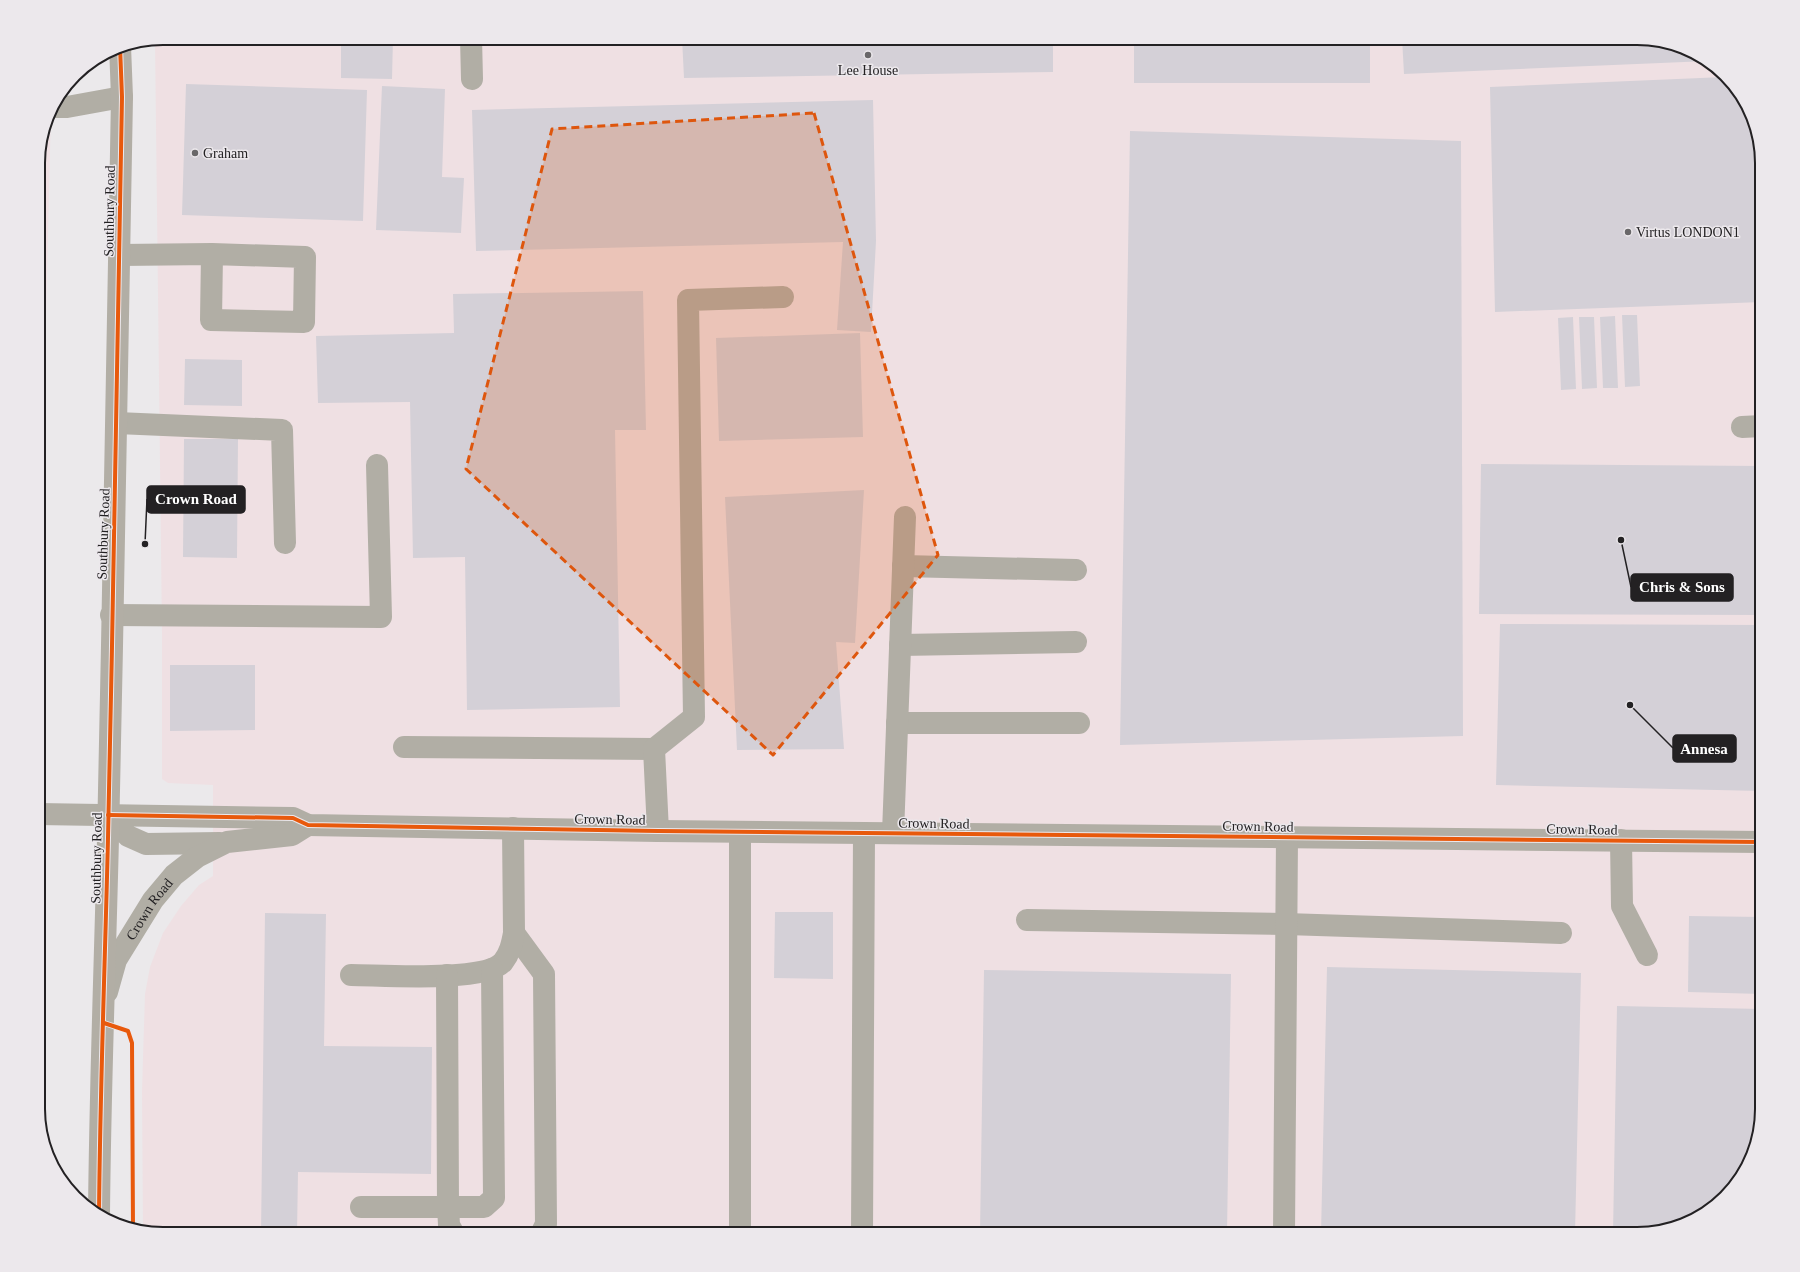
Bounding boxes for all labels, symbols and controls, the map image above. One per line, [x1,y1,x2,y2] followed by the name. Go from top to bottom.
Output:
[863,50,873,60] marker: Lee House
[838,63,898,78] place label: Lee House
[203,146,248,161] place label: Graham
[190,148,200,158] marker: Graham
[101,165,118,257] street label: Southbury Road
[1636,225,1740,240] place label: Virtus LONDON1
[1623,227,1633,237] marker: Virtus LONDON1
[147,486,245,513] callout: Crown Road
[94,488,113,580] street label: Southbury Road
[155,491,238,507] text: Crown Road
[1631,574,1733,601] callout: Chris & Sons
[1639,579,1725,595] text: Chris & Sons
[1673,735,1736,762] callout: Annesa
[1680,741,1728,757] text: Annesa
[574,811,646,828] street label: Crown Road
[88,812,105,904] street label: Southbury Road
[898,815,970,832] street label: Crown Road
[1222,818,1294,835] street label: Crown Road
[1546,821,1618,838] street label: Crown Road
[123,876,176,943] street label: Crown Road

